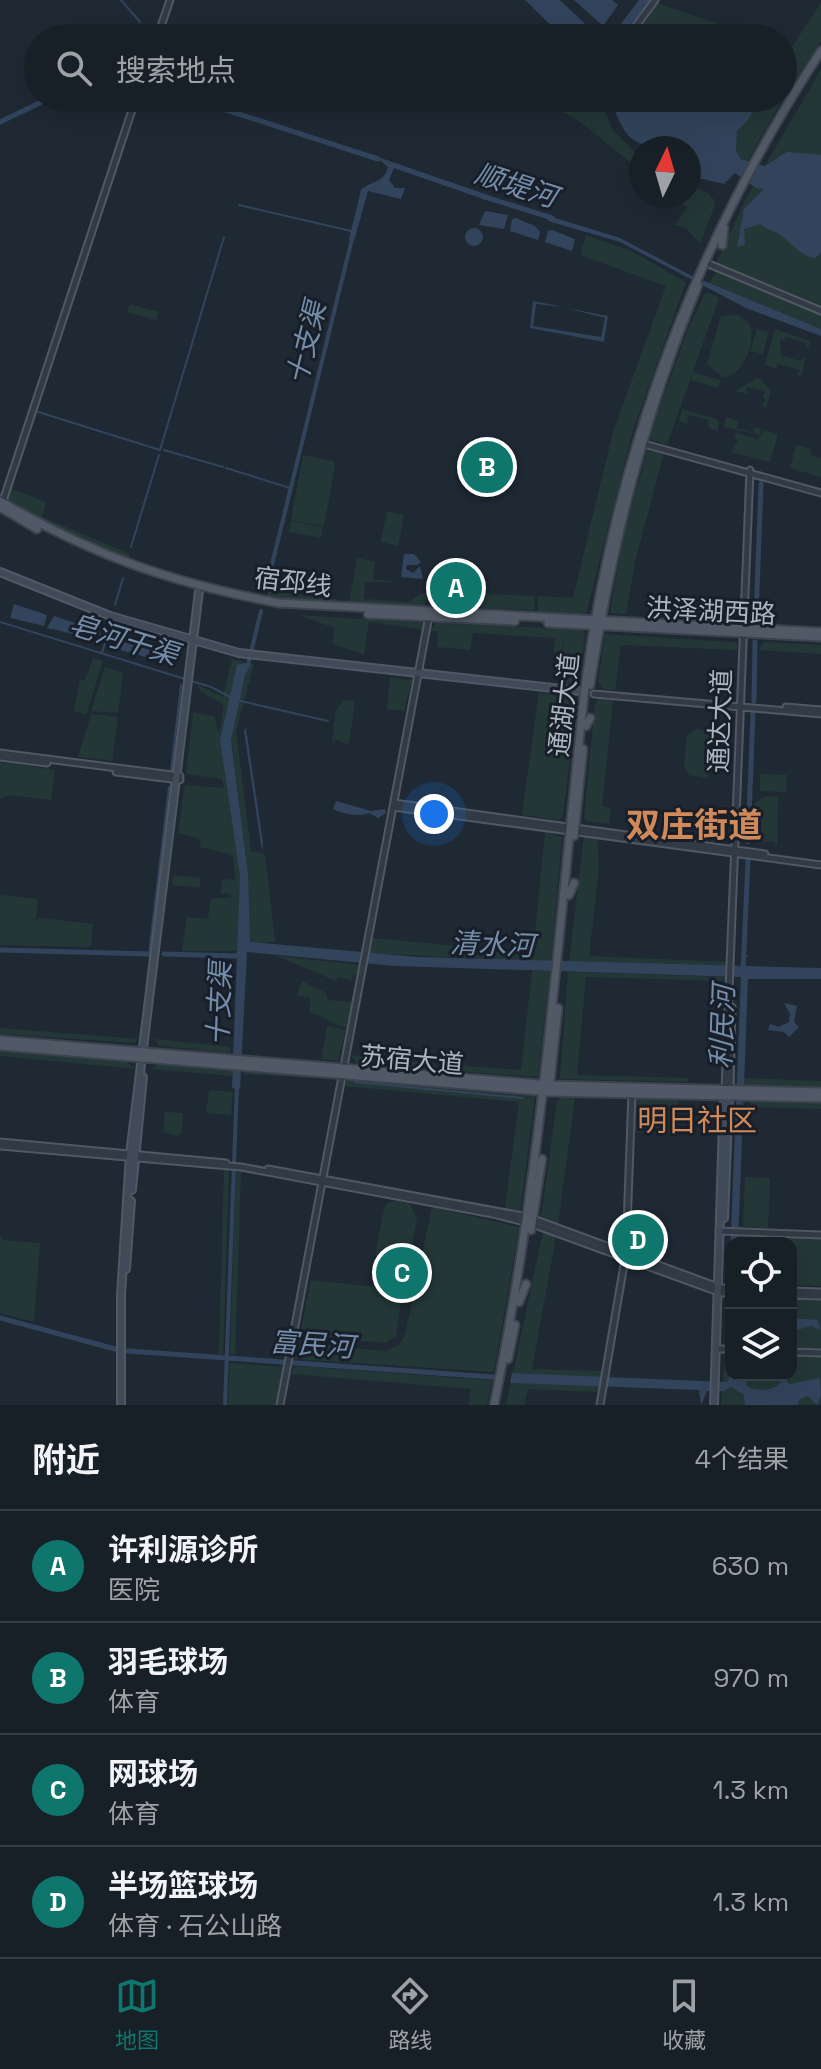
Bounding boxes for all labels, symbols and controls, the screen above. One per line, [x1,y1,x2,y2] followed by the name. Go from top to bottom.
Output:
[24,24,797,112] search box
[52,46,96,90] icon: search
[116,51,236,90] text: 搜索地点
[629,136,701,208] north arrow
[470,155,566,217] water label: 顺堤河
[278,294,335,388] water label: 十支渠
[461,437,513,497] pin: B
[430,558,482,618] pin: A
[252,560,334,604] street label: 宿邳线
[645,591,777,631] street label: 洪泽湖西路
[65,605,187,674] water label: 皂河干渠
[542,652,586,758] street label: 通湖大道
[701,668,739,774] street label: 通达大道
[414,794,454,834] your location
[626,804,762,847] district label: 双庄街道
[449,925,540,964] water label: 清水河
[200,957,239,1047] water label: 十支渠
[703,979,742,1070] water label: 利民河
[359,1039,465,1081] street label: 苏宿大道
[637,1101,757,1140] district label: 明日社区
[612,1210,664,1270] pin: D
[725,1237,797,1381] map controls
[725,1237,797,1309] button: locate
[376,1243,428,1303] pin: C
[725,1309,797,1381] button: layers
[269,1323,360,1365] water label: 富民河
[32,1439,100,1482] text: 附近
[695,1442,789,1476] text: 4个结果
[108,1530,258,1569] text: 许利源诊所
[50,1549,66,1583] text: A
[712,1549,789,1583] text: 630 m
[108,1573,160,1607] text: 医院
[108,1642,228,1681] text: 羽毛球场
[49,1661,67,1695] text: B
[713,1661,789,1695] text: 970 m
[108,1685,160,1719] text: 体育
[108,1754,198,1793] text: 网球场
[50,1773,66,1807] text: C
[713,1773,789,1807] text: 1.3 km
[108,1797,160,1831] text: 体育
[108,1866,258,1905] text: 半场篮球场
[49,1885,67,1919] text: D
[713,1885,789,1919] text: 1.3 km
[108,1909,282,1943] text: 体育 · 石公山路
[115,1974,159,2054] tab: 地图
[388,1974,432,2054] tab: 路线
[662,1974,706,2054] tab: 收藏

